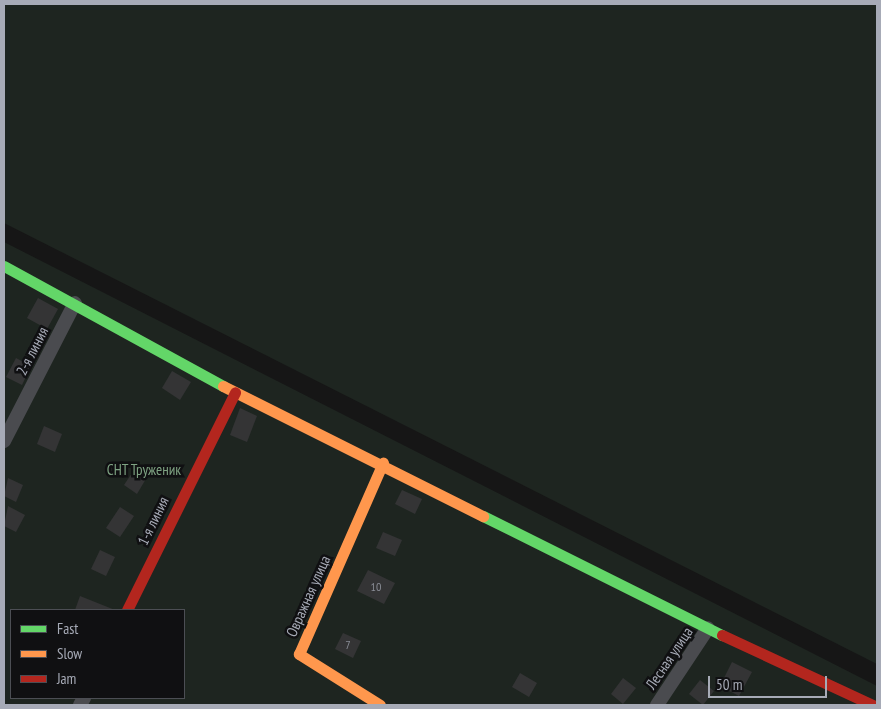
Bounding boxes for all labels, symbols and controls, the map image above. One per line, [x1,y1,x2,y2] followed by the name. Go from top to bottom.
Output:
[12,324,52,378] street label: 2-я линия
[106,461,182,479] park label: СНТ Труженик
[134,494,172,548] street label: 1-я линия
[282,553,334,639] street label: Овражная улица
[371,580,381,594] house number: 10
[10,609,185,699] legend
[57,619,78,638] text: Fast
[642,623,696,693] street label: Лесная улица
[345,638,351,652] house number: 7
[57,644,82,663] text: Slow
[711,666,830,698] scale bar
[57,669,76,688] text: Jam
[716,675,742,694] text: 50 m

